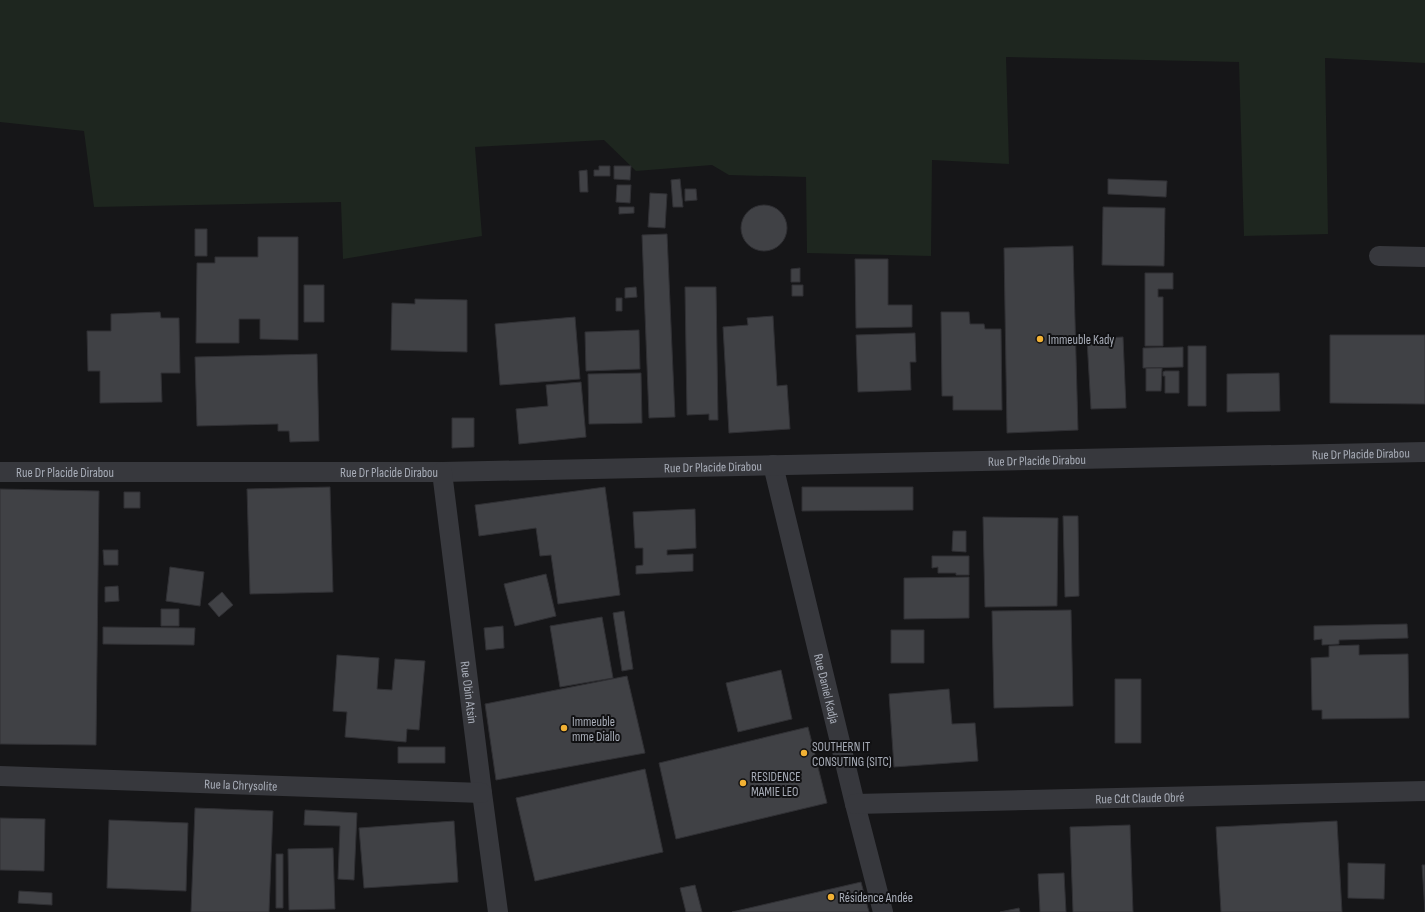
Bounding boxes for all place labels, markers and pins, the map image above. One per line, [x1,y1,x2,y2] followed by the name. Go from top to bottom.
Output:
[1048,332,1114,348] place label: Immeuble Kady
[1035,334,1045,344] marker: Immeuble Kady
[572,714,620,745] place label: Immeuble mme Diallo
[559,723,569,733] marker: Immeuble mme Diallo
[812,739,892,770] place label: SOUTHERN IT CONSUTING (SITC)
[799,748,809,758] marker: SOUTHERN IT CONSUTING (SITC)
[751,769,801,800] place label: RESIDENCE MAMIE LEO
[738,778,748,788] marker: RESIDENCE MAMIE LEO
[839,890,913,906] place label: Résidence Andée
[826,892,836,902] marker: Résidence Andée

